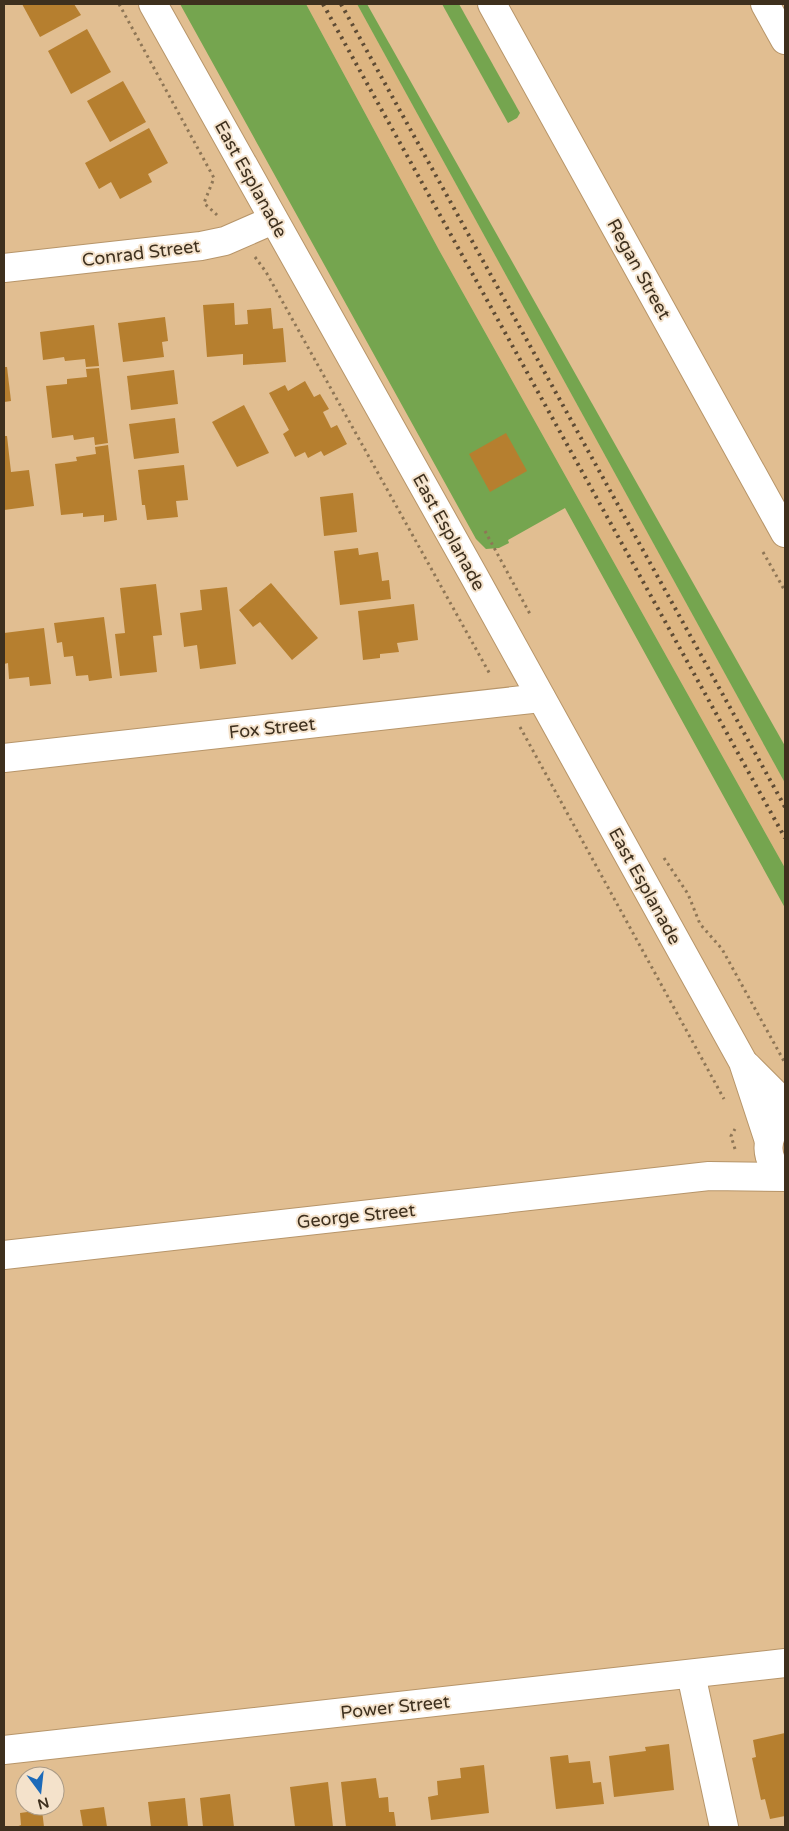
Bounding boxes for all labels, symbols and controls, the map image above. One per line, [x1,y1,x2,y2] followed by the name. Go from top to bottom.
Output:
[210,117,292,241] street label: East Esplanade
[602,215,676,323] street label: Regan Street
[81,235,201,271] street label: Conrad Street
[408,470,490,594] street label: East Esplanade
[228,713,316,743] street label: Fox Street
[604,824,686,948] street label: East Esplanade
[296,1199,416,1233] street label: George Street
[339,1690,451,1724] street label: Power Street
[15,1766,65,1816] north arrow
[36,1793,51,1813] text: N

